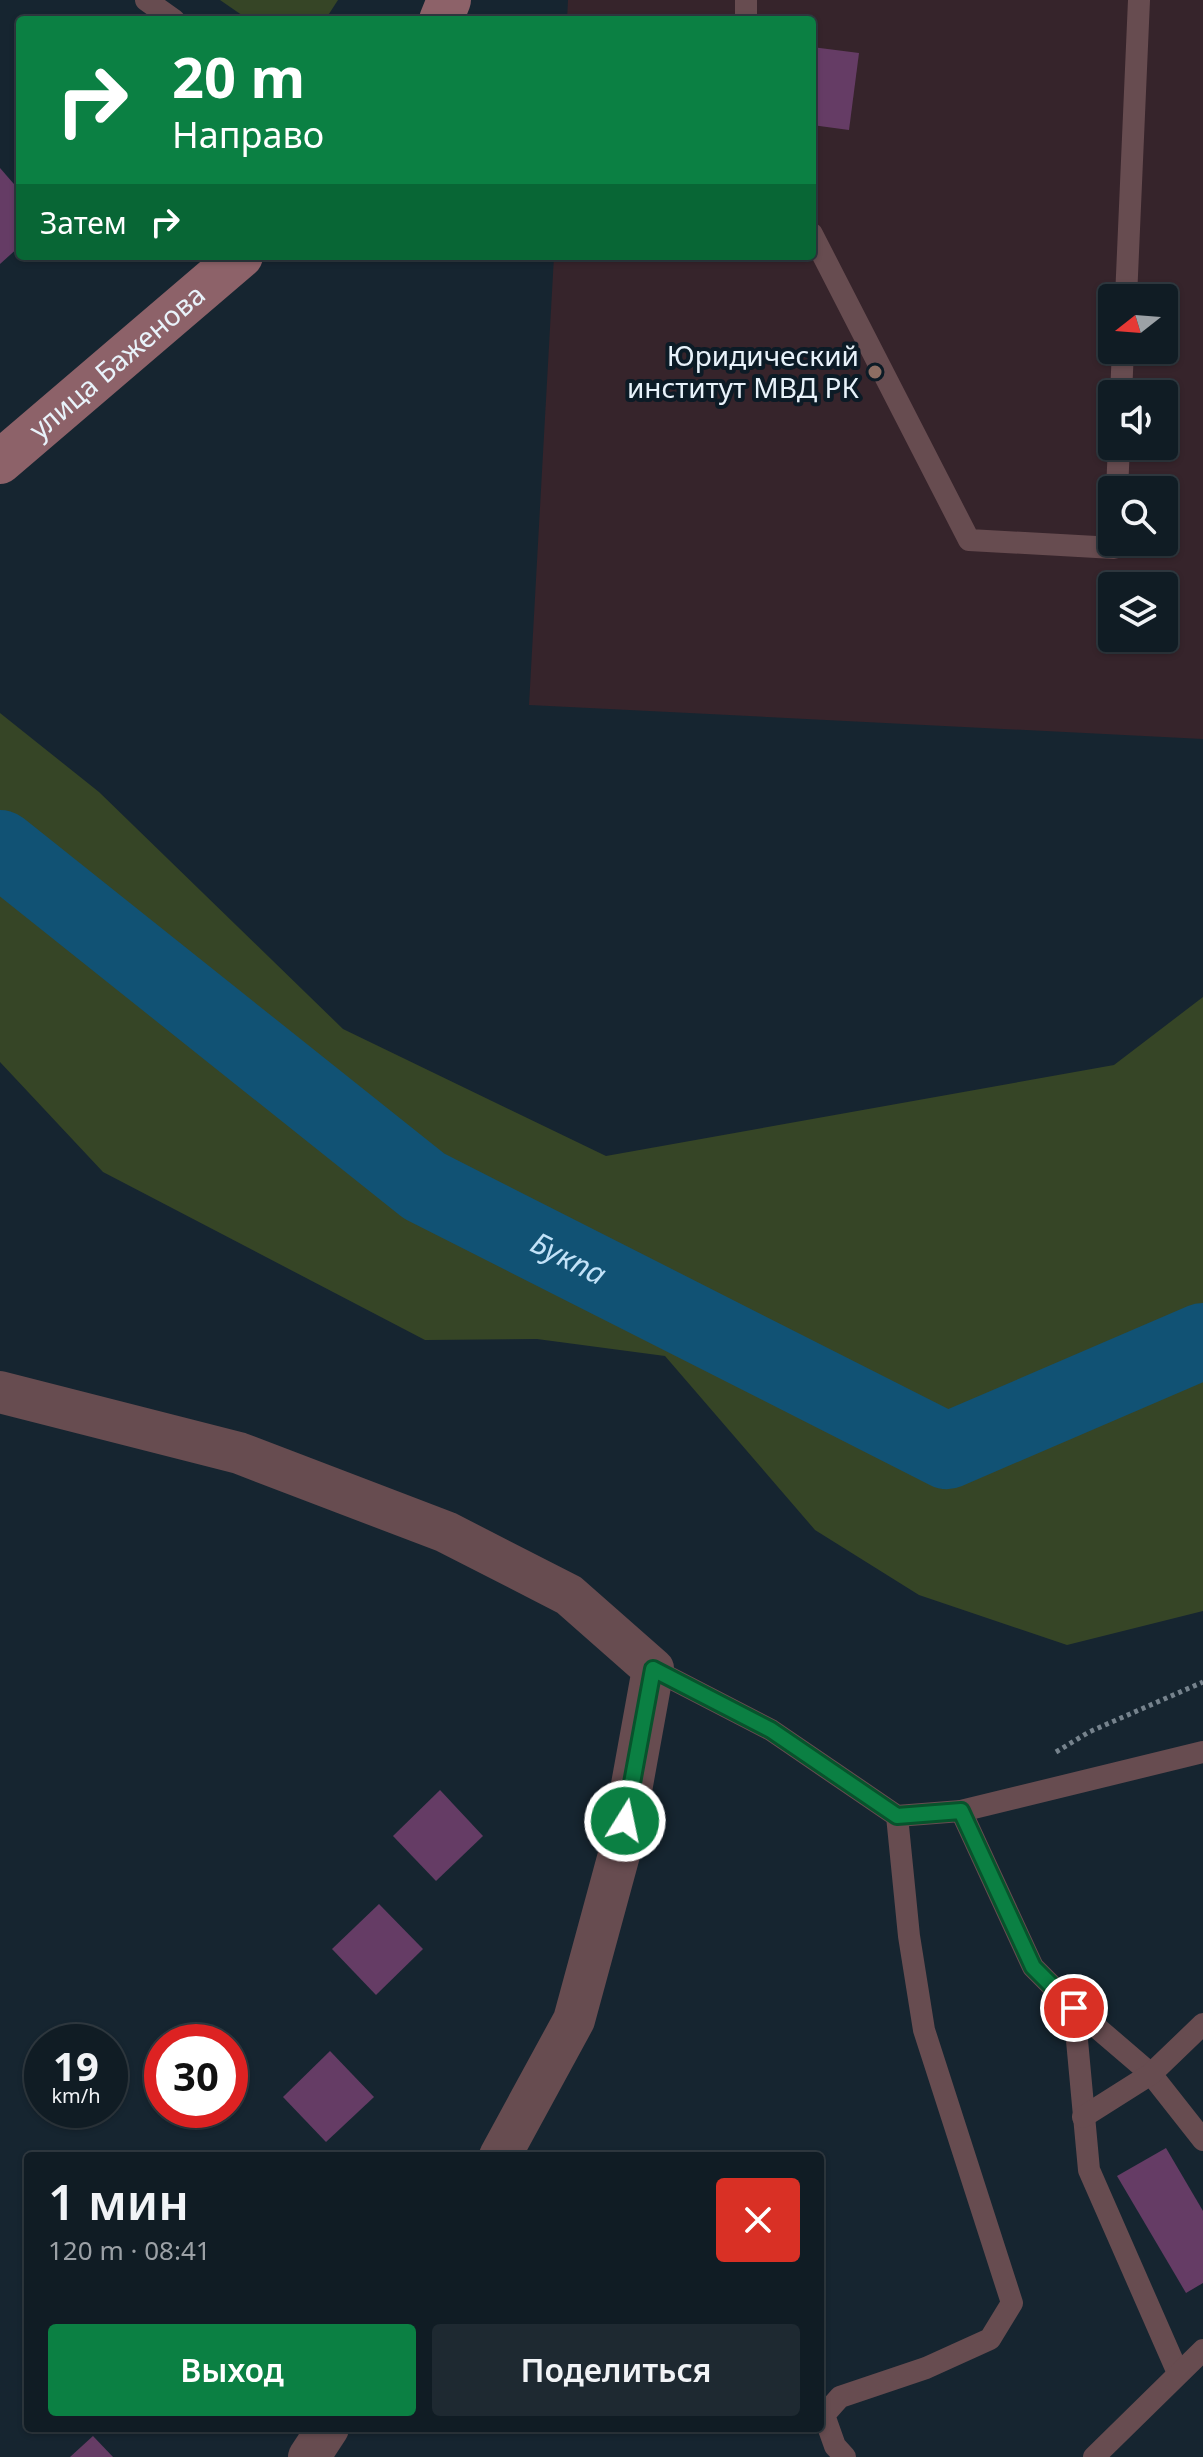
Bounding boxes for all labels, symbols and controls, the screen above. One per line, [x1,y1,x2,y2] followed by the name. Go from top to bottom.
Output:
[172,38,305,114] text: 20 m
[40,48,144,152] icon: right
[172,110,324,159] text: Направо
[143,200,187,244] icon: right
[40,202,127,243] text: Затем
[20,275,212,447] street label: улица Баженова
[1098,284,1178,364] north arrow
[1098,284,1178,652] map controls
[627,336,859,406] place label: Юридический институт МВД РК
[866,363,884,381] marker: Юридический институт МВД РК
[1098,380,1178,460] button: sound
[1098,476,1178,556] button: search
[1098,572,1178,652] button: layers
[524,1222,614,1294] water label: Букпа
[583,1779,667,1863] position arrow
[1040,1974,1108,2042] pin
[1052,1986,1096,2030] icon: arrive
[144,2024,248,2128] speed limit sign: 30
[53,2038,99,2093] text: 19
[51,2082,101,2109] text: km/h
[48,2169,189,2234] text: 1 мин
[716,2178,800,2262] button: close
[48,2232,211,2268] text: 120 m · 08:41
[48,2324,416,2416] button: Выход
[432,2324,800,2416] button: Поделиться

